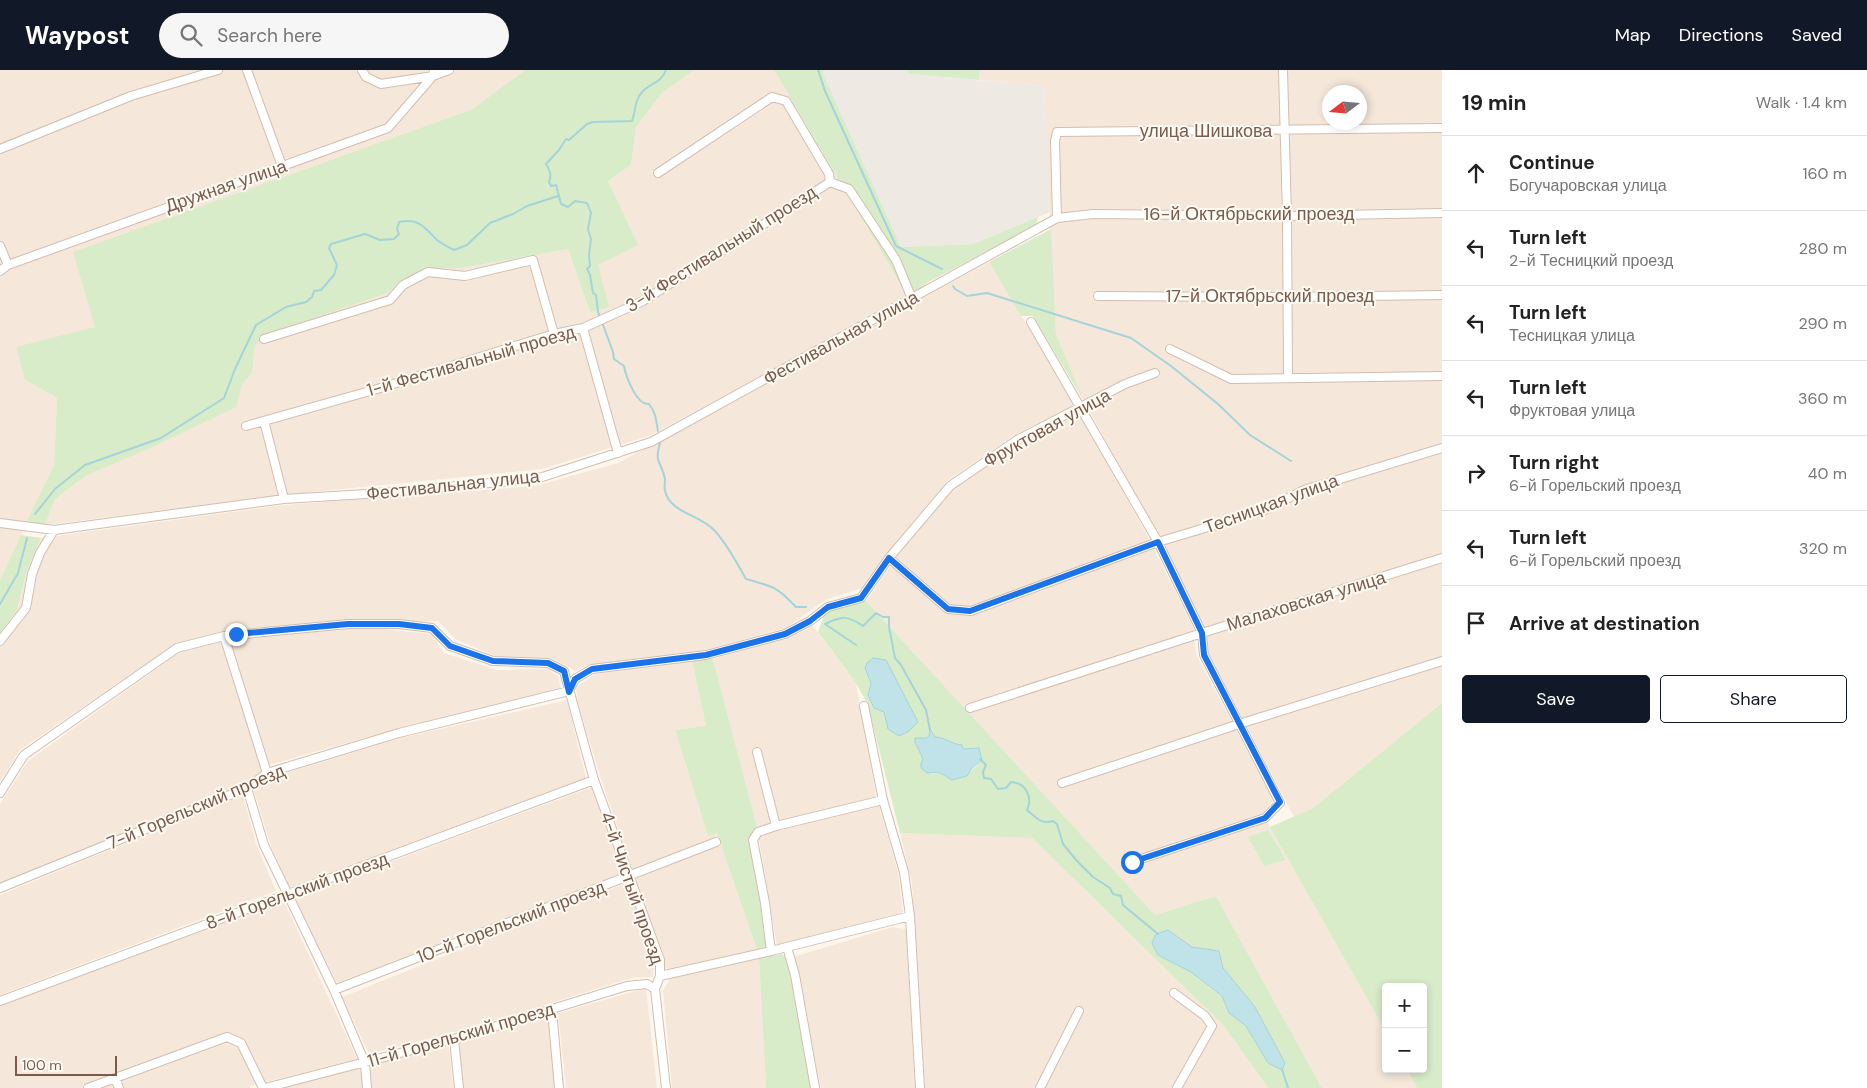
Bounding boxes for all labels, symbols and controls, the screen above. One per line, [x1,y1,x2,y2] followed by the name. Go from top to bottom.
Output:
[159,13,509,58] search box
[25,20,129,51] text: Waypost
[177,21,205,49] icon: search
[217,23,322,48] text: Search here
[1615,23,1651,47] text: Map
[1679,23,1764,47] text: Directions
[1792,23,1842,47] text: Saved
[1322,85,1367,130] north arrow
[1462,89,1526,117] text: 19 min
[1756,92,1847,113] text: Walk · 1.4 km
[1140,119,1273,143] street label: улица Шишкова
[1509,150,1595,175] text: Continue
[162,154,291,218] street label: Дружная улица
[1462,159,1490,187] icon: ahead
[1803,163,1847,184] text: 160 m
[1509,175,1667,196] text: Богучаровская улица
[621,180,821,318] street label: 3-й Фестивальный проезд
[1144,202,1355,226] street label: 16-й Октябрьский проезд
[1509,225,1587,250] text: Turn left
[1462,234,1490,262] icon: left
[1799,238,1847,259] text: 280 m
[1509,250,1673,271] text: 2-й Тесницкий проезд
[1166,284,1375,308] street label: 17-й Октябрьский проезд
[759,285,924,391] street label: Фестивальная улица
[1509,300,1587,325] text: Turn left
[1462,309,1490,337] icon: left
[1798,313,1847,334] text: 290 m
[364,320,579,402] street label: 1-й Фестивальный проезд
[1509,325,1635,346] text: Тесницкая улица
[1509,375,1587,400] text: Turn left
[979,383,1116,473] street label: Фруктовая улица
[1462,384,1490,412] icon: left
[1798,388,1847,409] text: 360 m
[1509,400,1635,421] text: Фруктовая улица
[1509,450,1599,475] text: Turn right
[1462,459,1490,487] icon: right
[1808,463,1847,484] text: 40 m
[365,464,542,506] street label: Фестивальная улица
[1200,468,1343,539] street label: Тесницкая улица
[1509,475,1681,496] text: 6-й Горельский проезд
[1509,525,1587,550] text: Turn left
[1462,534,1490,562] icon: left
[1799,538,1847,559] text: 320 m
[1509,550,1681,571] text: 6-й Горельский проезд
[1223,565,1389,637] street label: Малаховская улица
[1462,609,1490,637] icon: arrive
[1509,611,1700,636] text: Arrive at destination
[225,623,248,646] route end
[1462,675,1650,723] button: Save
[1660,675,1847,723] button: Share
[103,758,289,855] street label: 7-й Горельский проезд
[595,808,670,968] street label: 4-й Чистый проезд
[202,847,392,935] street label: 8-й Горельский проезд
[1121,851,1144,874] route start
[413,875,609,969] street label: 10-й Горельский проезд
[1382,983,1427,1073] map controls
[1382,983,1427,1028] button: +
[365,997,558,1073] street label: 11-й Горельский проезд
[1382,1028,1427,1073] button: −
[15,1053,118,1076] scale bar
[22,1056,62,1074] text: 100 m

